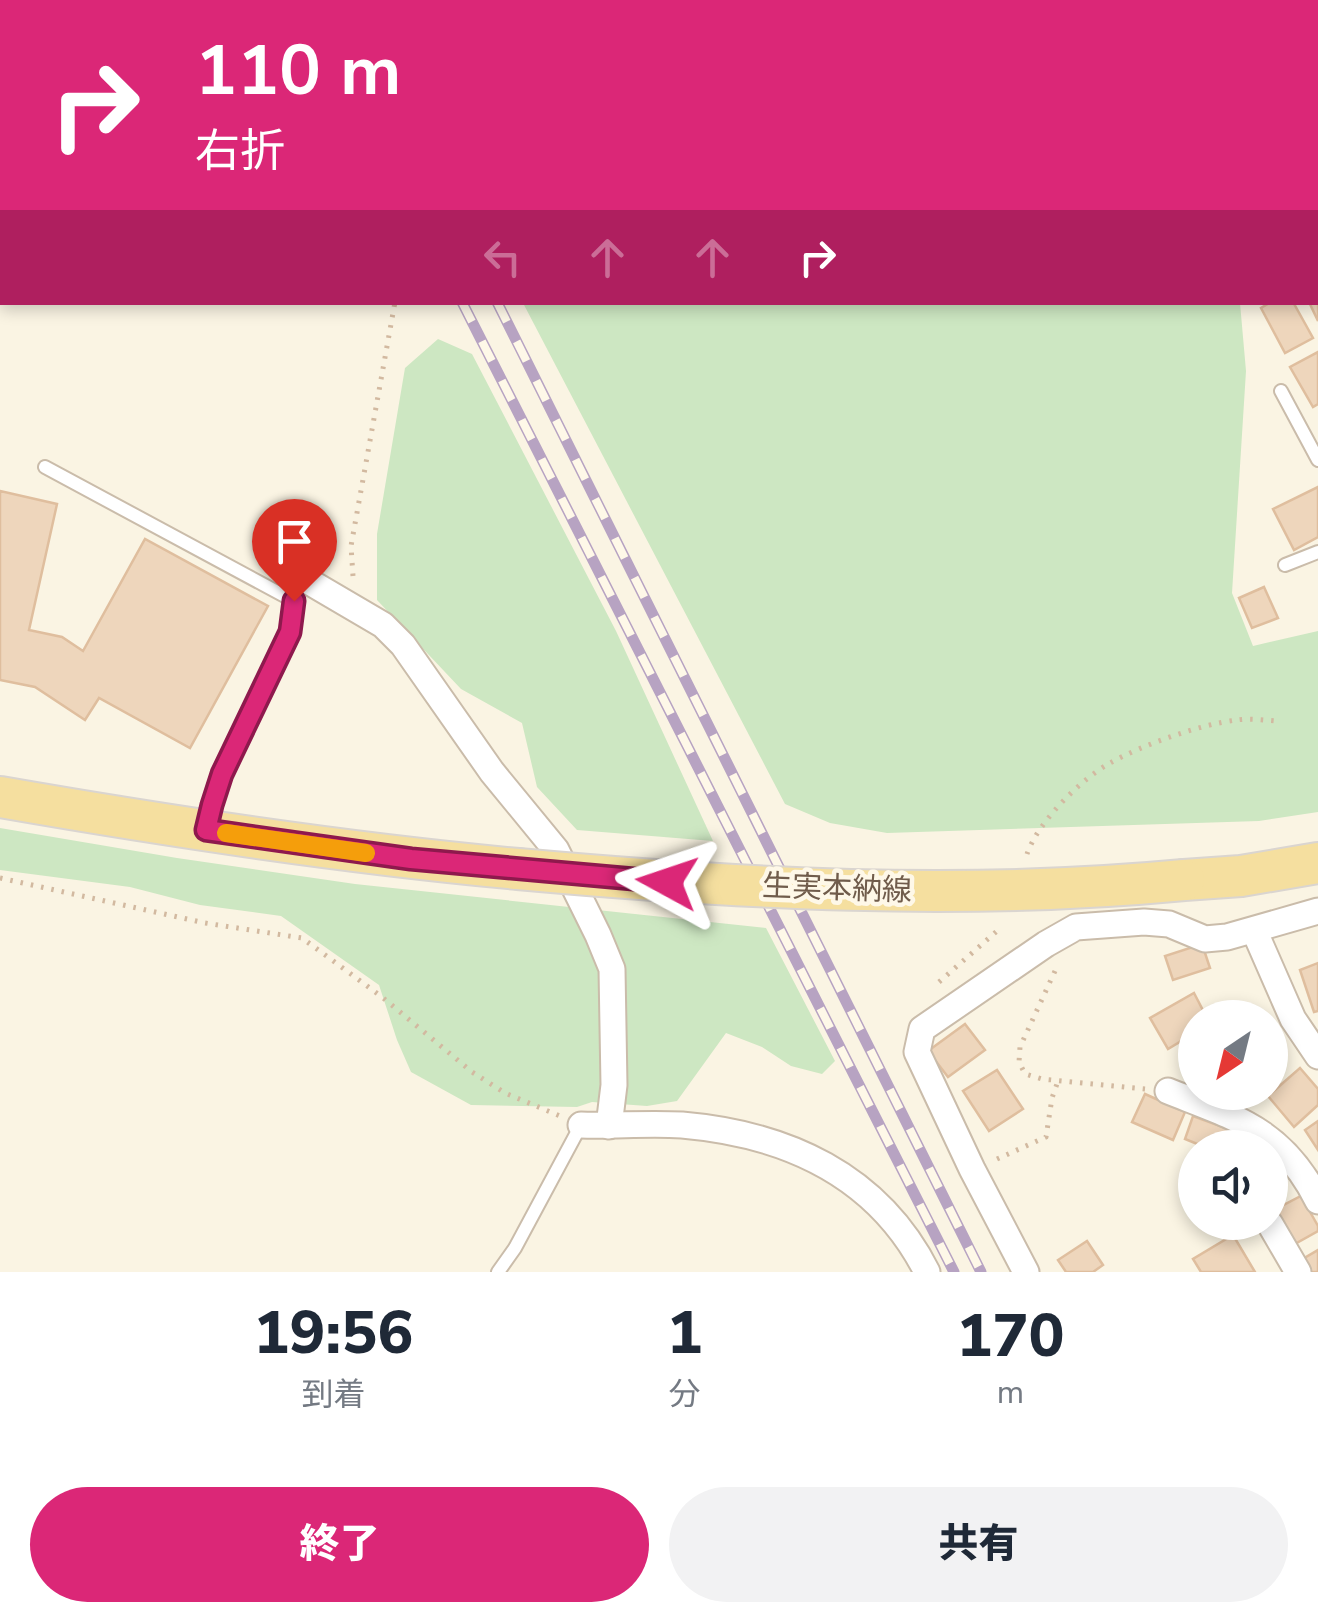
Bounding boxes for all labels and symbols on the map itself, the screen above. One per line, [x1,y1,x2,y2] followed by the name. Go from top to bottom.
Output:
[252,499,337,602] pin
[615,830,719,934] position arrow
[761,865,913,912] street label: 生実本納線
[1178,1000,1288,1110] north arrow

